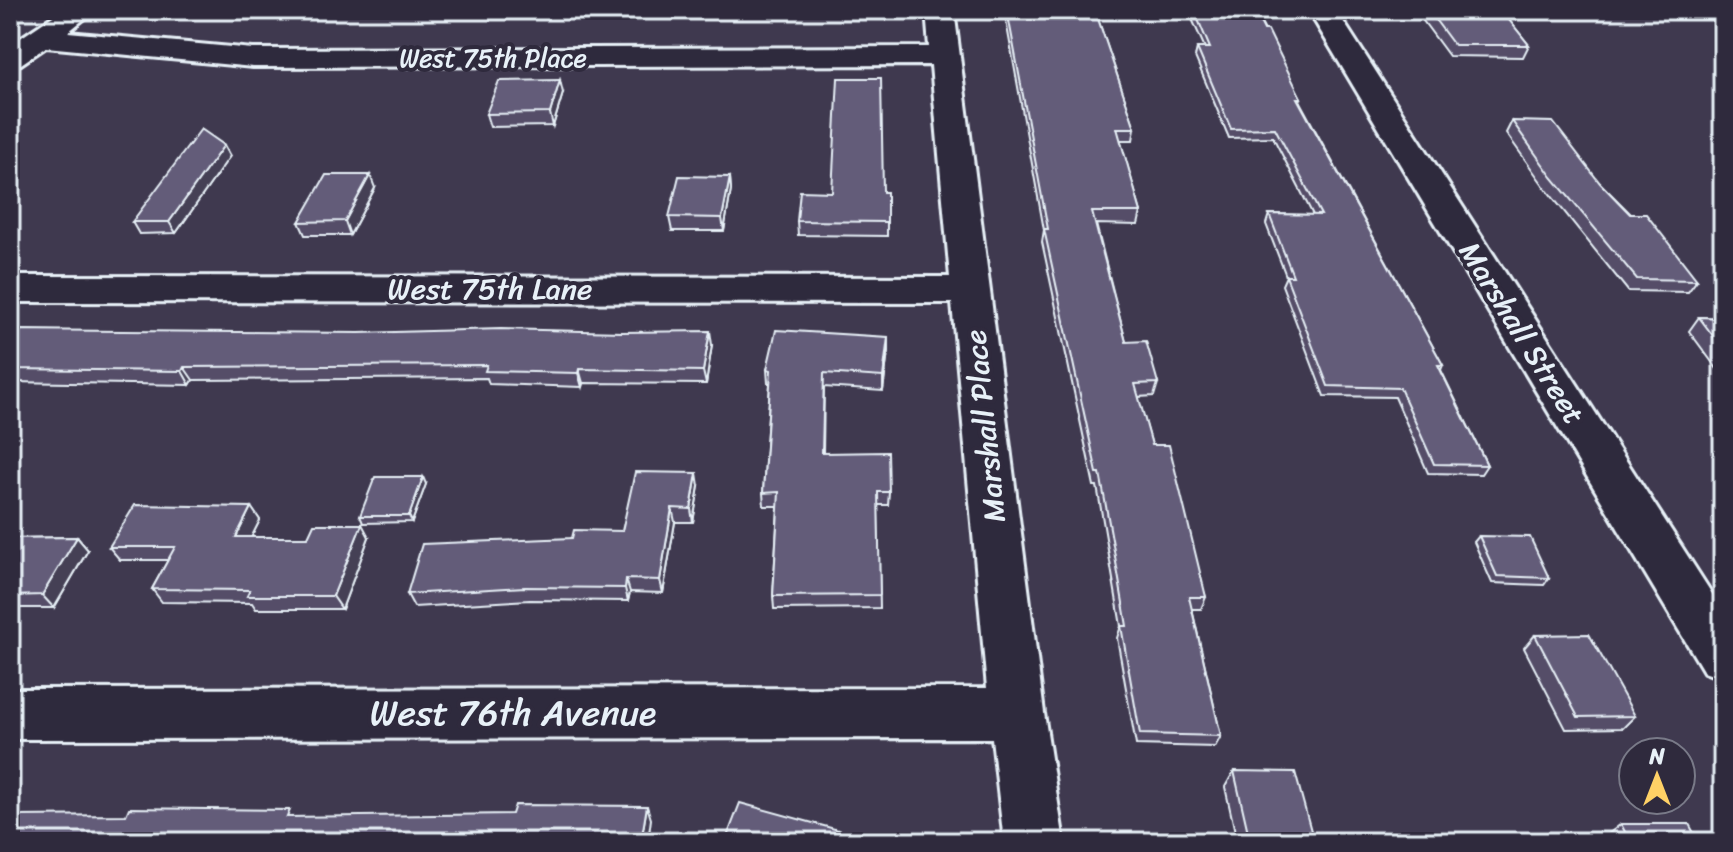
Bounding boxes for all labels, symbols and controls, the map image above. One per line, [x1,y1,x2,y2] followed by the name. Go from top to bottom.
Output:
[399,35,587,81] street label: West 75th Place
[1444,230,1600,436] street label: Marshall Street
[388,262,592,316] street label: West 75th Lane
[948,327,1022,525] street label: Marshall Place
[370,681,656,745] street label: West 76th Avenue
[1617,736,1697,816] north arrow
[1648,737,1665,776] text: N

